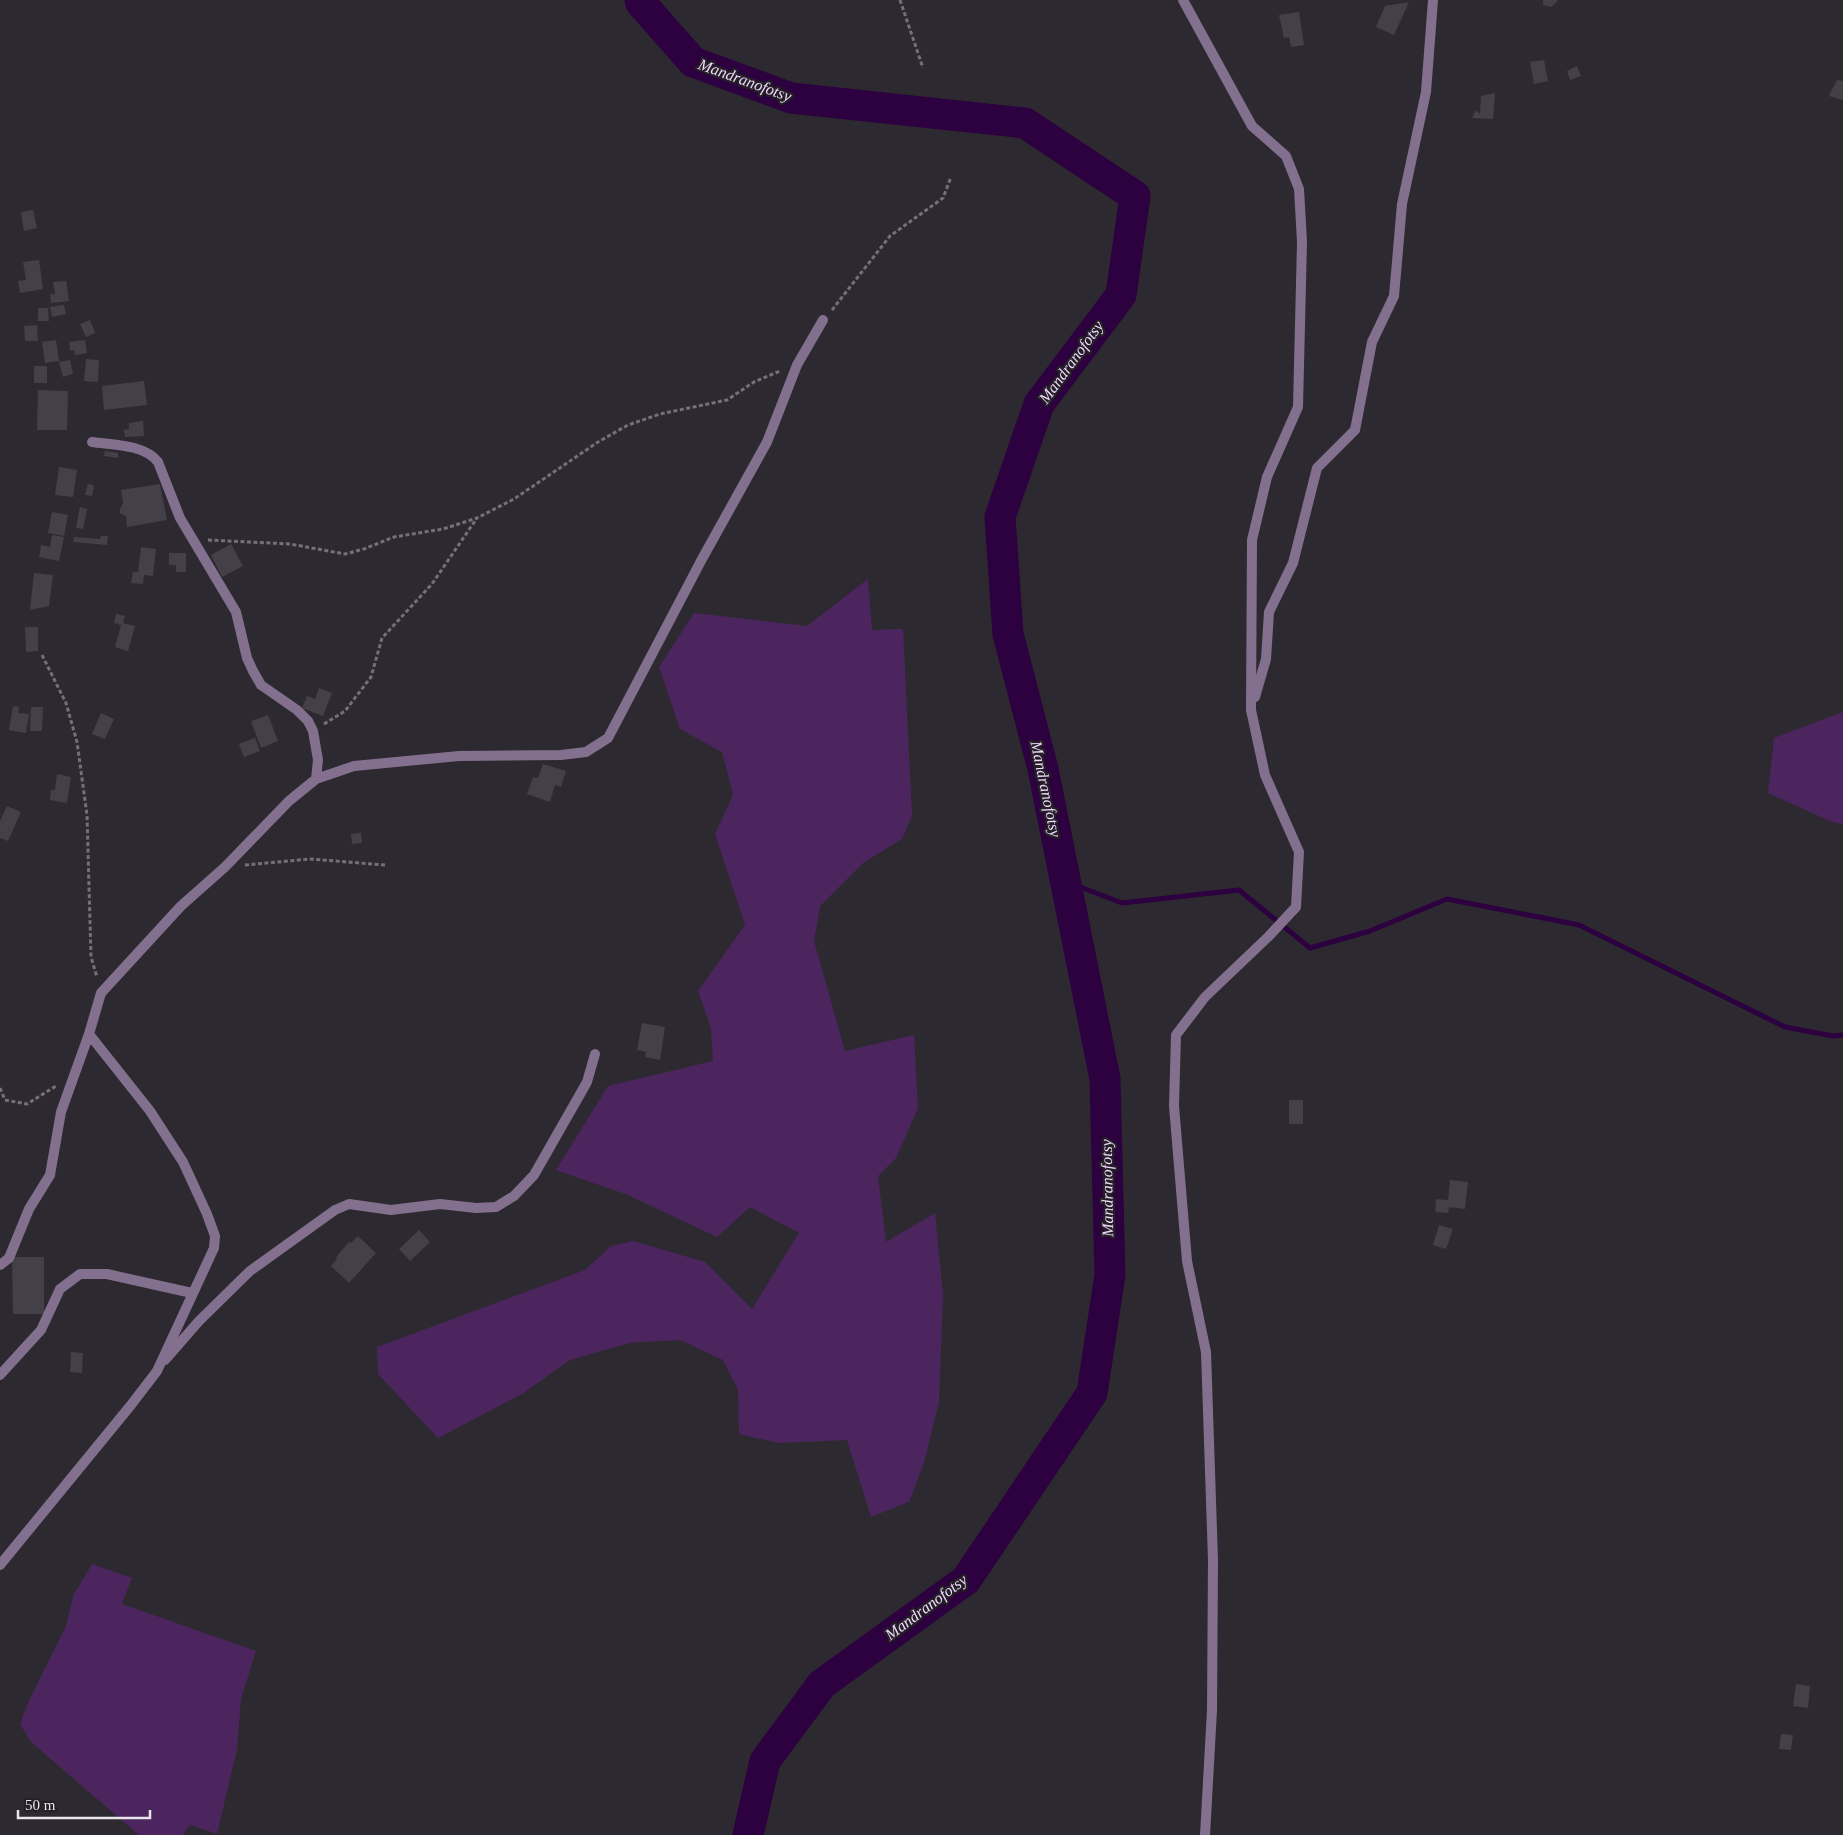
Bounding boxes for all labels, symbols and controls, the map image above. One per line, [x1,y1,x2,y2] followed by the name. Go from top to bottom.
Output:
[695,55,795,106] water label: Mandranofotsy
[1035,317,1108,408] water label: Mandranofotsy
[1026,738,1065,840] water label: Mandranofotsy
[1098,1138,1117,1238] water label: Mandranofotsy
[881,1570,971,1645] water label: Mandranofotsy
[18,1788,150,1820] scale bar
[25,1797,56,1813] text: 50 m

